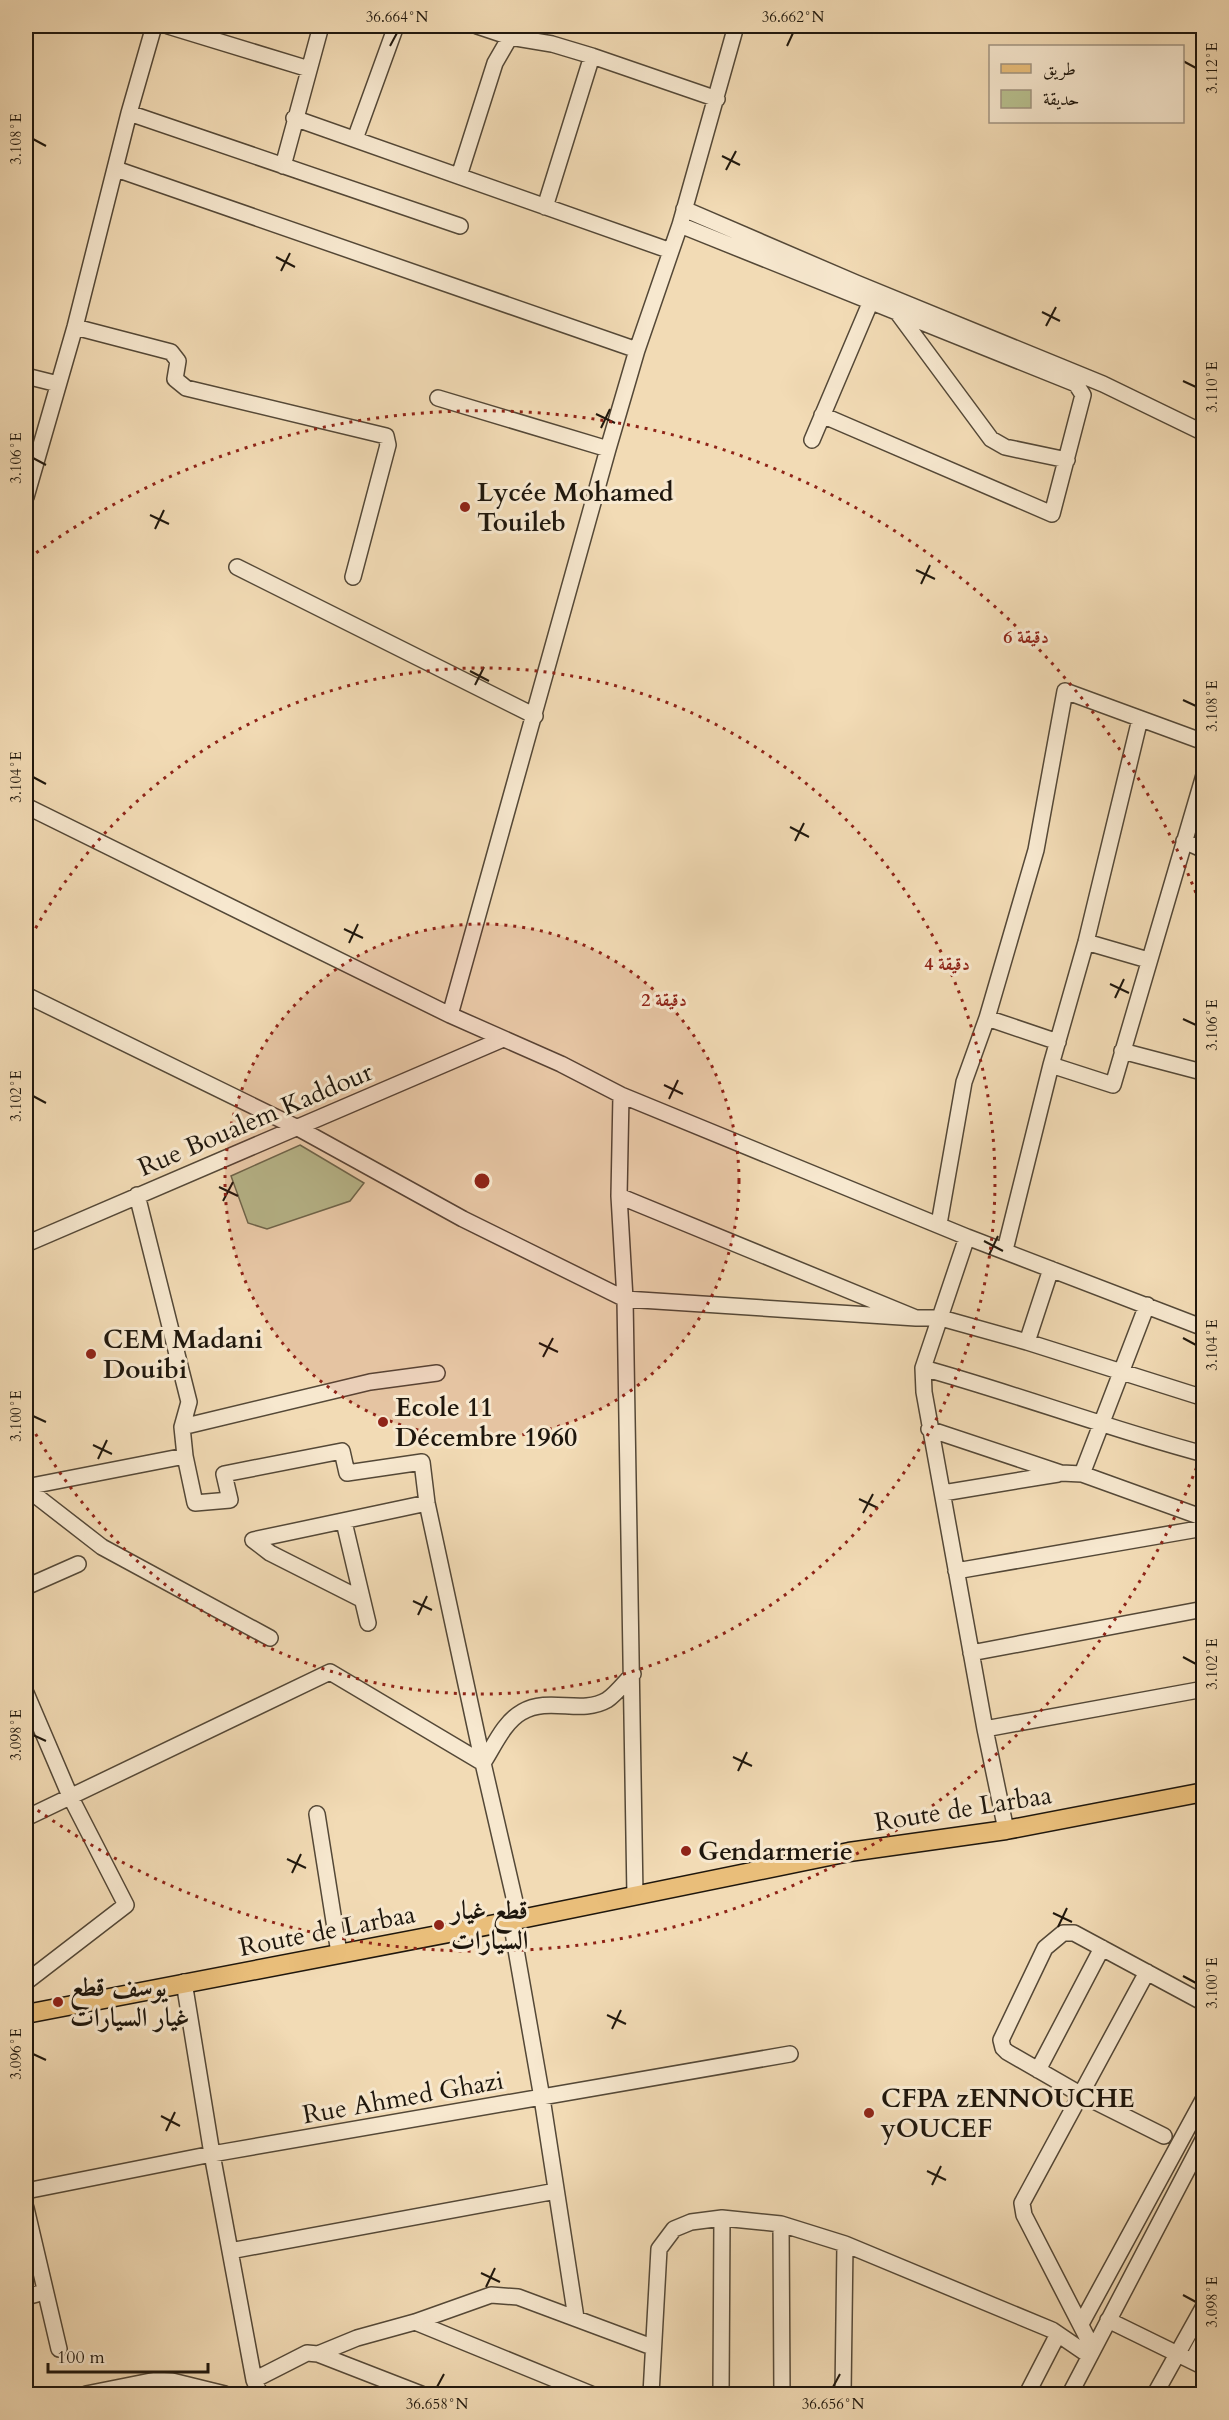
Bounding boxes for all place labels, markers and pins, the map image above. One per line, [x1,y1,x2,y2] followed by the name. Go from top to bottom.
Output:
[477,475,674,540] place label: Lycée Mohamed Touileb
[458,500,472,514] marker: Lycée Mohamed Touileb
[472,1171,492,1191] centre of rings
[103,1322,263,1387] place label: CEM Madani Douibi
[84,1347,98,1361] marker: CEM Madani Douibi
[395,1390,577,1455] place label: Ecole 11 Décembre 1960
[376,1415,390,1429] marker: Ecole 11 Décembre 1960
[698,1834,853,1869] place label: Gendarmerie
[679,1844,693,1858] marker: Gendarmerie
[448,1893,528,1958] place label: قطع غيار السيارات
[432,1918,446,1932] marker: قطع غيار السيارات
[70,1970,189,2035] place label: يوسف قطع غيار السيارات
[51,1995,65,2009] marker: يوسف قطع غيار السيارات
[880,2081,1135,2146] place label: CFPA zENNOUCHE yOUCEF
[862,2106,876,2120] marker: CFPA zENNOUCHE yOUCEF

